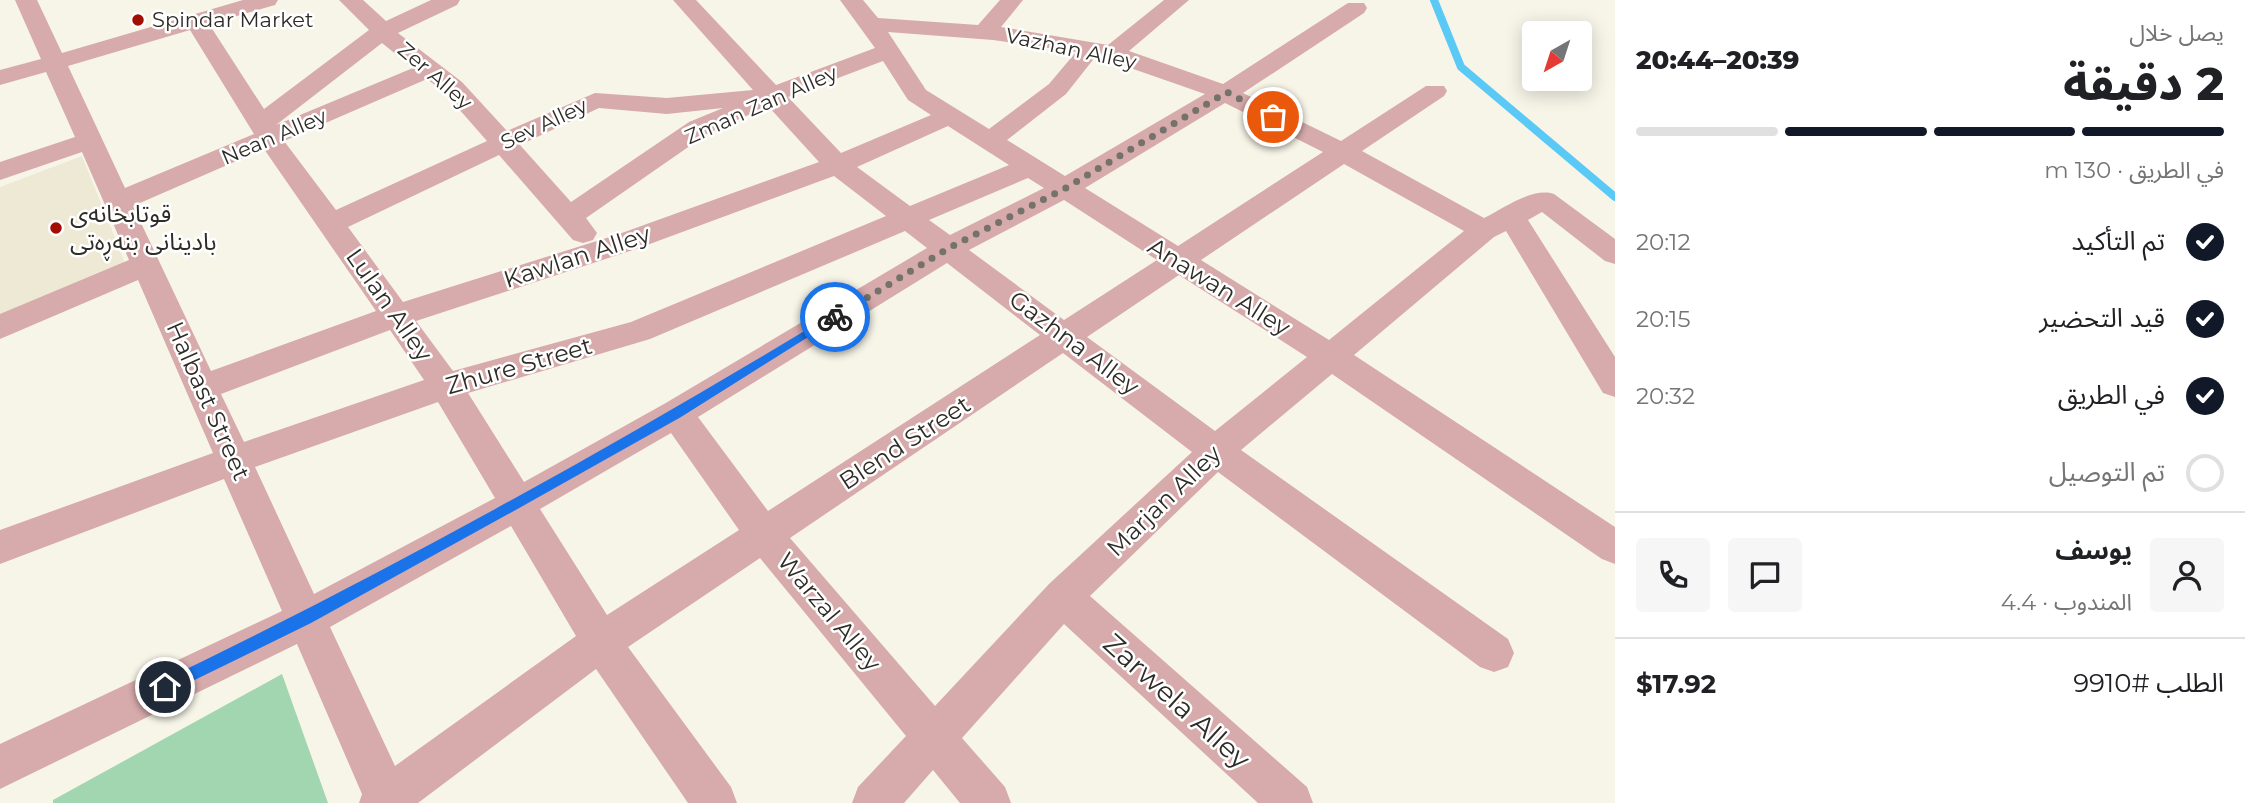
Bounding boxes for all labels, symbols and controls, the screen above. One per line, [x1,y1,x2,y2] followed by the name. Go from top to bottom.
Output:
[152,7,314,32] place label: Spindar Market
[130,12,146,28] marker: Spindar Market
[2129,19,2224,47] text: يصل خلال
[1522,21,1592,91] north arrow
[1522,21,1592,91] map controls
[1003,22,1139,75] street label: Vazhan Alley
[393,37,478,115] street label: Zer Alley
[1636,44,1799,76] text: 20:39–20:44
[2063,55,2224,112] text: 2 دقيقة
[681,60,841,149] street label: Zman Zan Alley
[1243,87,1303,147] pin
[497,92,592,154] street label: Sev Alley
[1254,98,1292,136] icon: bag
[217,103,331,170] street label: Nean Alley
[2044,156,2224,184] text: في الطريق · 130 m
[70,199,216,262] place label: قوتابخانەی بادینانی بنەڕەتی
[500,219,654,294] street label: Kawlan Alley
[48,220,64,236] marker: قوتابخانەی بادینانی بنەڕەتی
[2186,223,2224,261] icon: check
[2071,225,2165,257] text: تم التأكيد
[1636,228,1690,256] text: 20:12
[1143,231,1296,342] street label: Anawan Alley
[340,243,439,367] street label: Lulan Alley
[800,282,870,352] courier
[1004,284,1145,401] street label: Gazhna Alley
[816,298,854,336] icon: bike
[2186,300,2224,338] icon: check
[2039,302,2165,334] text: قيد التحضير
[1636,305,1690,333] text: 20:15
[160,317,257,485] street label: Halbast Street
[442,331,596,400] street label: Zhure Street
[2186,377,2224,415] icon: check
[2058,379,2165,411] text: في الطريق
[1636,382,1695,410] text: 20:32
[834,389,976,496] street label: Blend Street
[1101,439,1227,562] street label: Marjan Alley
[2049,456,2165,488] text: تم التوصيل
[2055,534,2132,566] text: يوسف
[1636,538,1710,612] button: phone
[1728,538,1802,612] button: chat
[2150,538,2224,612] button: person
[771,547,887,677] street label: Warzal Alley
[2001,588,2132,616] text: المندوب · 4.4
[1097,626,1258,776] street label: Zarwela Alley
[135,657,195,717] pin
[2073,667,2224,699] text: الطلب #9910
[146,668,184,706] icon: home
[1636,668,1716,700] text: $17.92

